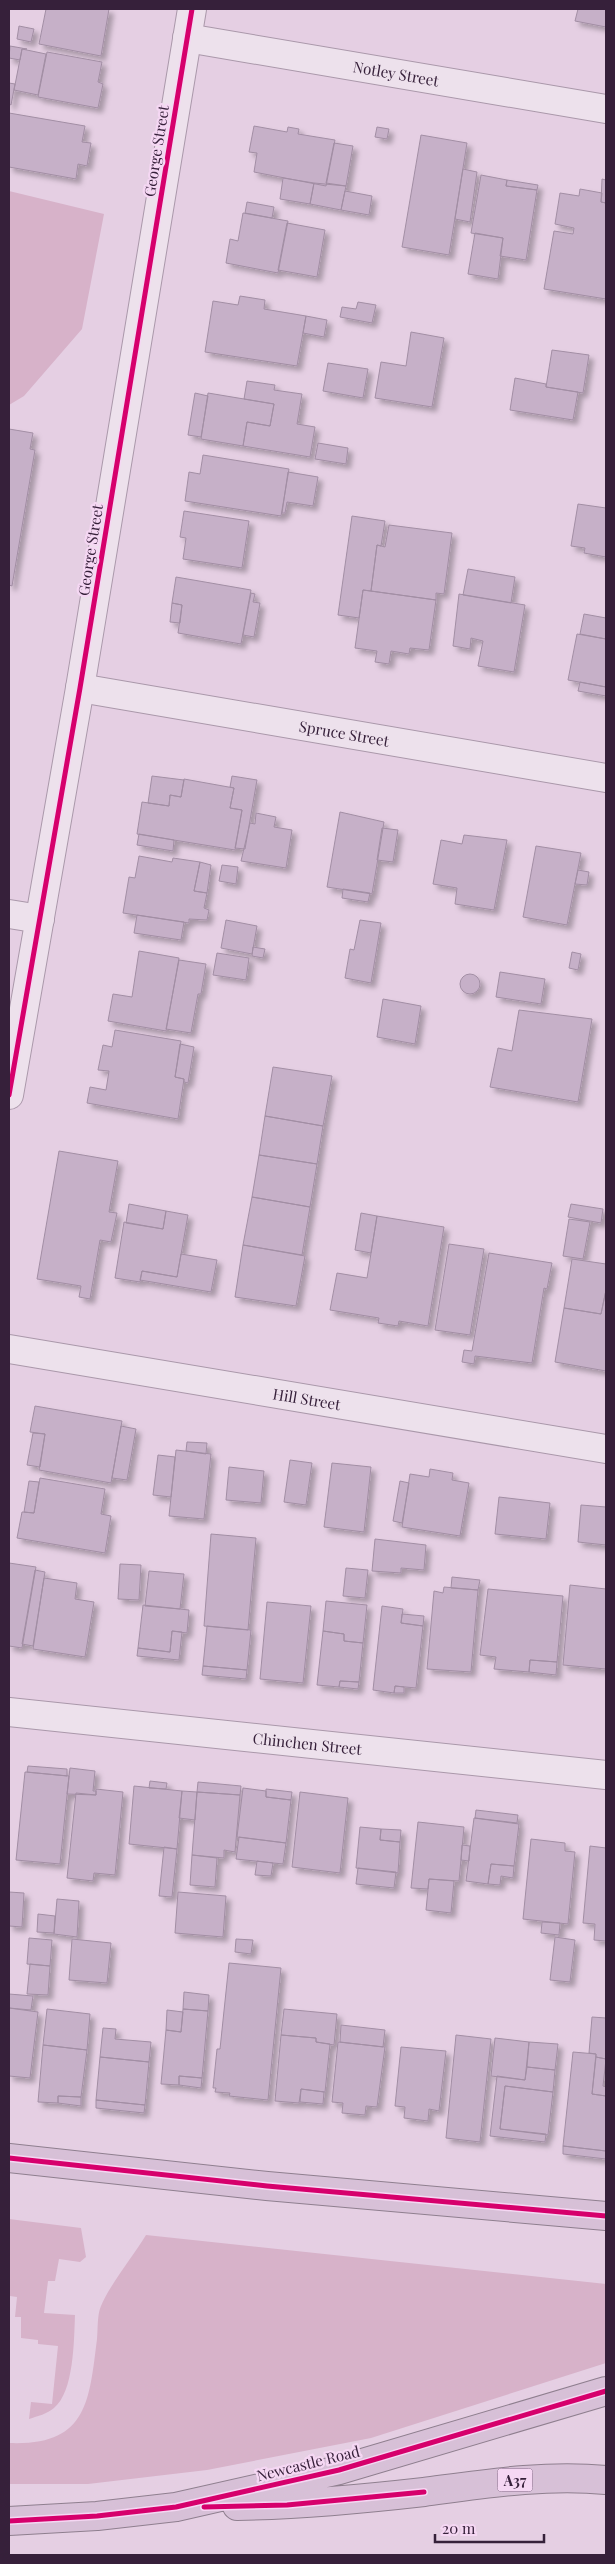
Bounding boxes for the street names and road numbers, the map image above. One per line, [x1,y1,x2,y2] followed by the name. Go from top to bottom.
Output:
[352,56,441,91] street label: Notley Street
[139,103,173,198] street label: George Street
[73,502,107,597] street label: George Street
[298,716,391,751] street label: Spruce Street
[271,1383,343,1415] street label: Hill Street
[252,1728,363,1759] street label: Chinchen Street
[254,2440,362,2485] street label: Newcastle Road
[498,2468,532,2492] road number: A37

